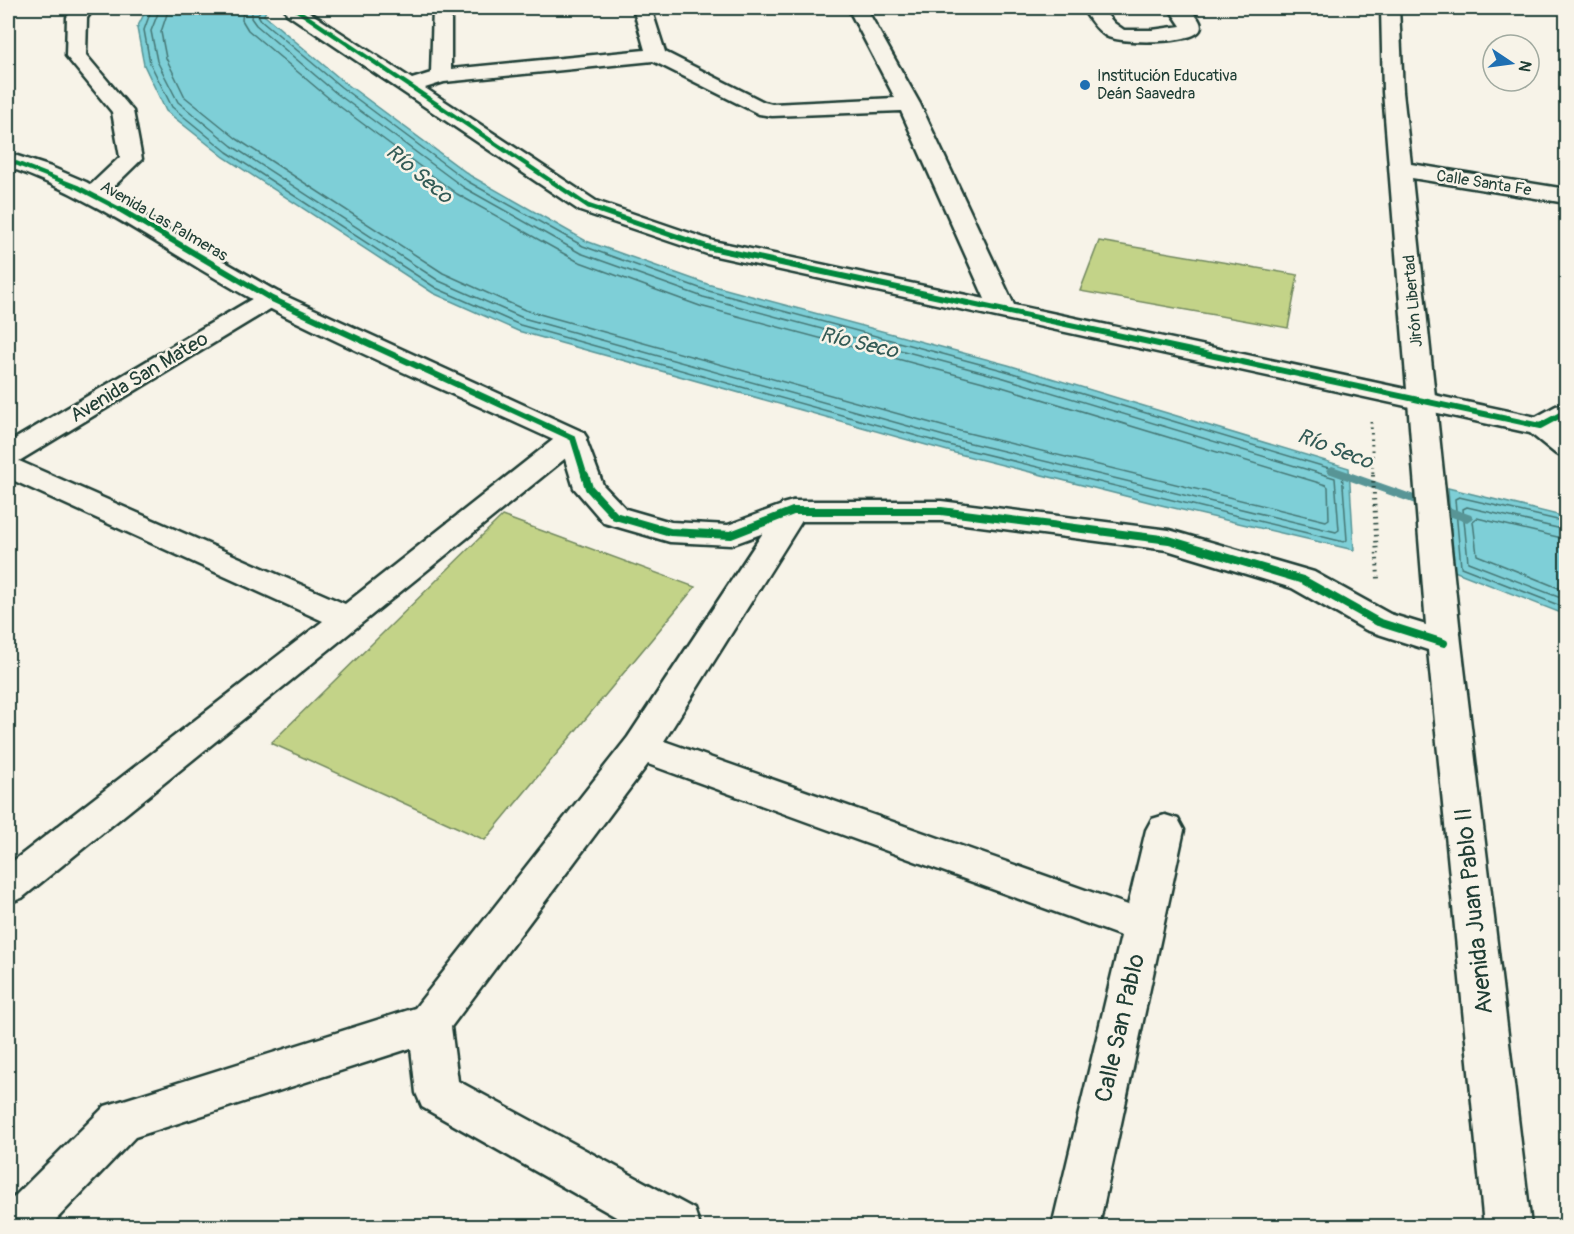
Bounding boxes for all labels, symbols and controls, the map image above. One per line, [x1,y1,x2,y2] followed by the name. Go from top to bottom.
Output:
[1481,33,1541,93] north arrow
[1514,59,1536,74] text: N
[1097,66,1237,104] place label: Institución Educativa Deán Saavedra
[1078,78,1092,92] marker: Institución Educativa Deán Saavedra
[380,138,459,211] water label: Río Seco
[1435,166,1533,200] street label: Calle Santa Fe
[97,176,231,266] street label: Avenida Las Palmeras
[1399,254,1427,348] street label: Jirón Libertad
[818,321,902,365] water label: Río Seco
[66,326,213,428] street label: Avenida San Mateo
[1294,422,1378,476] water label: Río Seco
[1449,806,1499,1016] street label: Avenida Juan Pablo II
[1089,951,1151,1105] street label: Calle San Pablo

